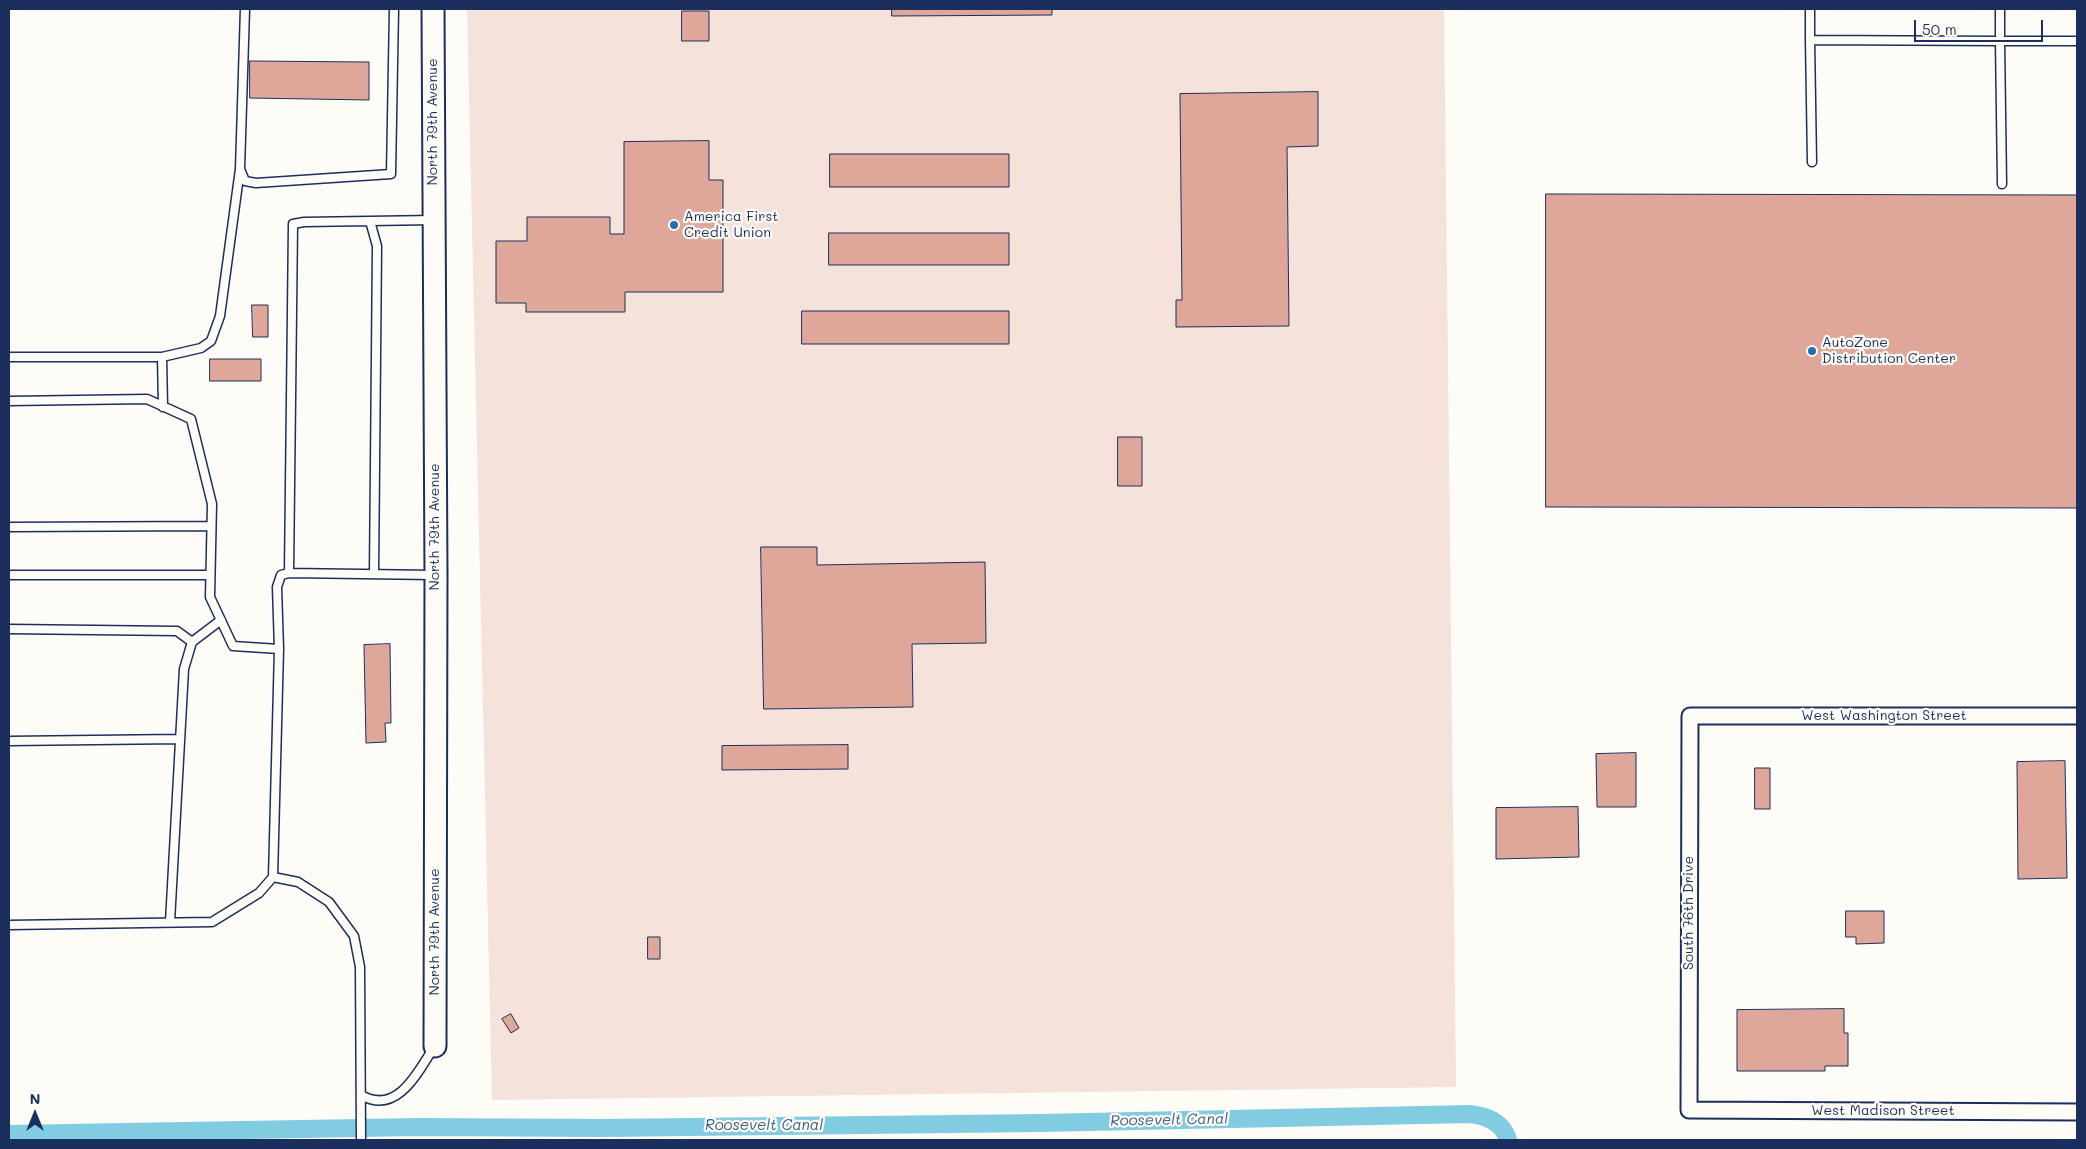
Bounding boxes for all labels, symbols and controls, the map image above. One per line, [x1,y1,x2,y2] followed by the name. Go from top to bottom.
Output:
[1916,10,2045,42] scale bar
[1922,19,1957,39] text: 50 m
[425,58,441,186] street label: North 79th Avenue
[684,209,778,242] place label: America First Credit Union
[668,219,680,231] marker: America First Credit Union
[1822,335,1956,368] place label: AutoZone Distribution Center
[1806,345,1818,357] marker: AutoZone Distribution Center
[427,463,443,591] street label: North 79th Avenue
[1801,708,1967,724] street label: West Washington Street
[1681,856,1697,970] street label: South 76th Drive
[427,868,443,996] street label: North 79th Avenue
[10,1089,60,1139] north arrow
[30,1089,40,1108] text: N
[1811,1103,1955,1119] street label: West Madison Street
[1110,1110,1228,1130] water label: Roosevelt Canal
[705,1116,823,1134] water label: Roosevelt Canal

